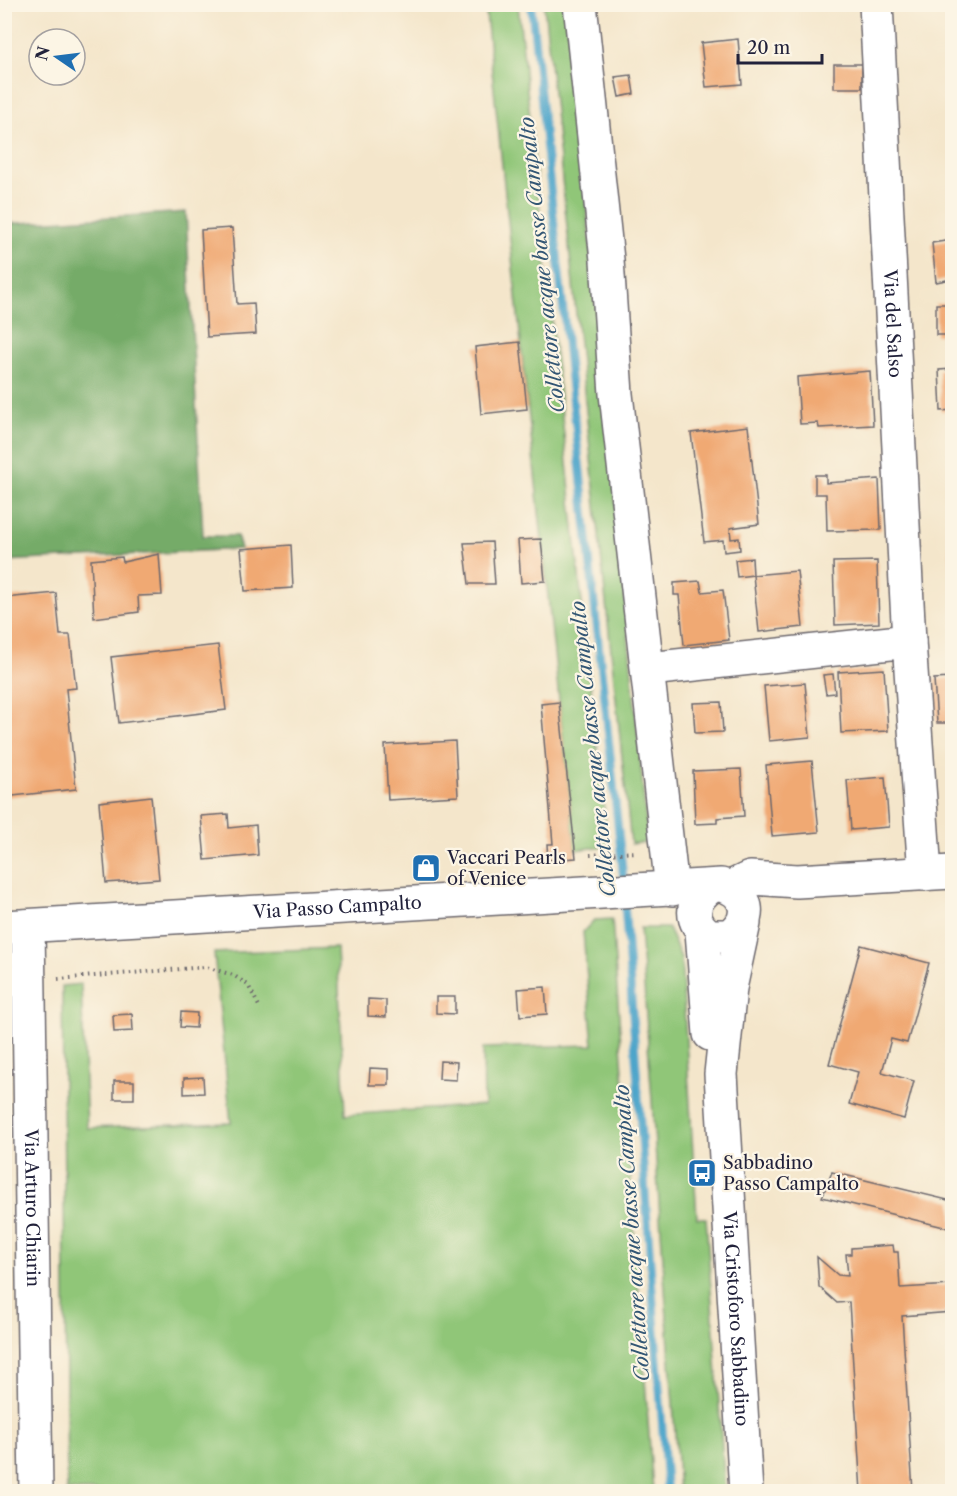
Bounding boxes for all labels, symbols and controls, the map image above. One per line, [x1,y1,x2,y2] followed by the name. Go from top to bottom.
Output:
[27,27,87,87] north arrow
[738,27,822,65] scale bar
[747,37,791,59] text: 20 m
[31,44,54,63] text: N
[515,116,569,414] water label: Collettore acque basse Campalto
[879,268,906,378] street label: Via del Salso
[566,600,620,898] water label: Collettore acque basse Campalto
[446,847,566,890] place label: Vaccari Pearls of Venice
[410,852,442,884] shop icon: Vaccari Pearls of Venice
[252,892,422,923] street label: Via Passo Campalto
[610,1084,654,1382] water label: Collettore acque basse Campalto
[20,1128,44,1287] street label: Via Arturo Chiarin
[723,1152,859,1195] place label: Sabbadino Passo Campalto
[686,1157,718,1189] bus stop icon: Sabbadino Passo Campalto
[718,1209,753,1427] street label: Via Cristoforo Sabbadino

